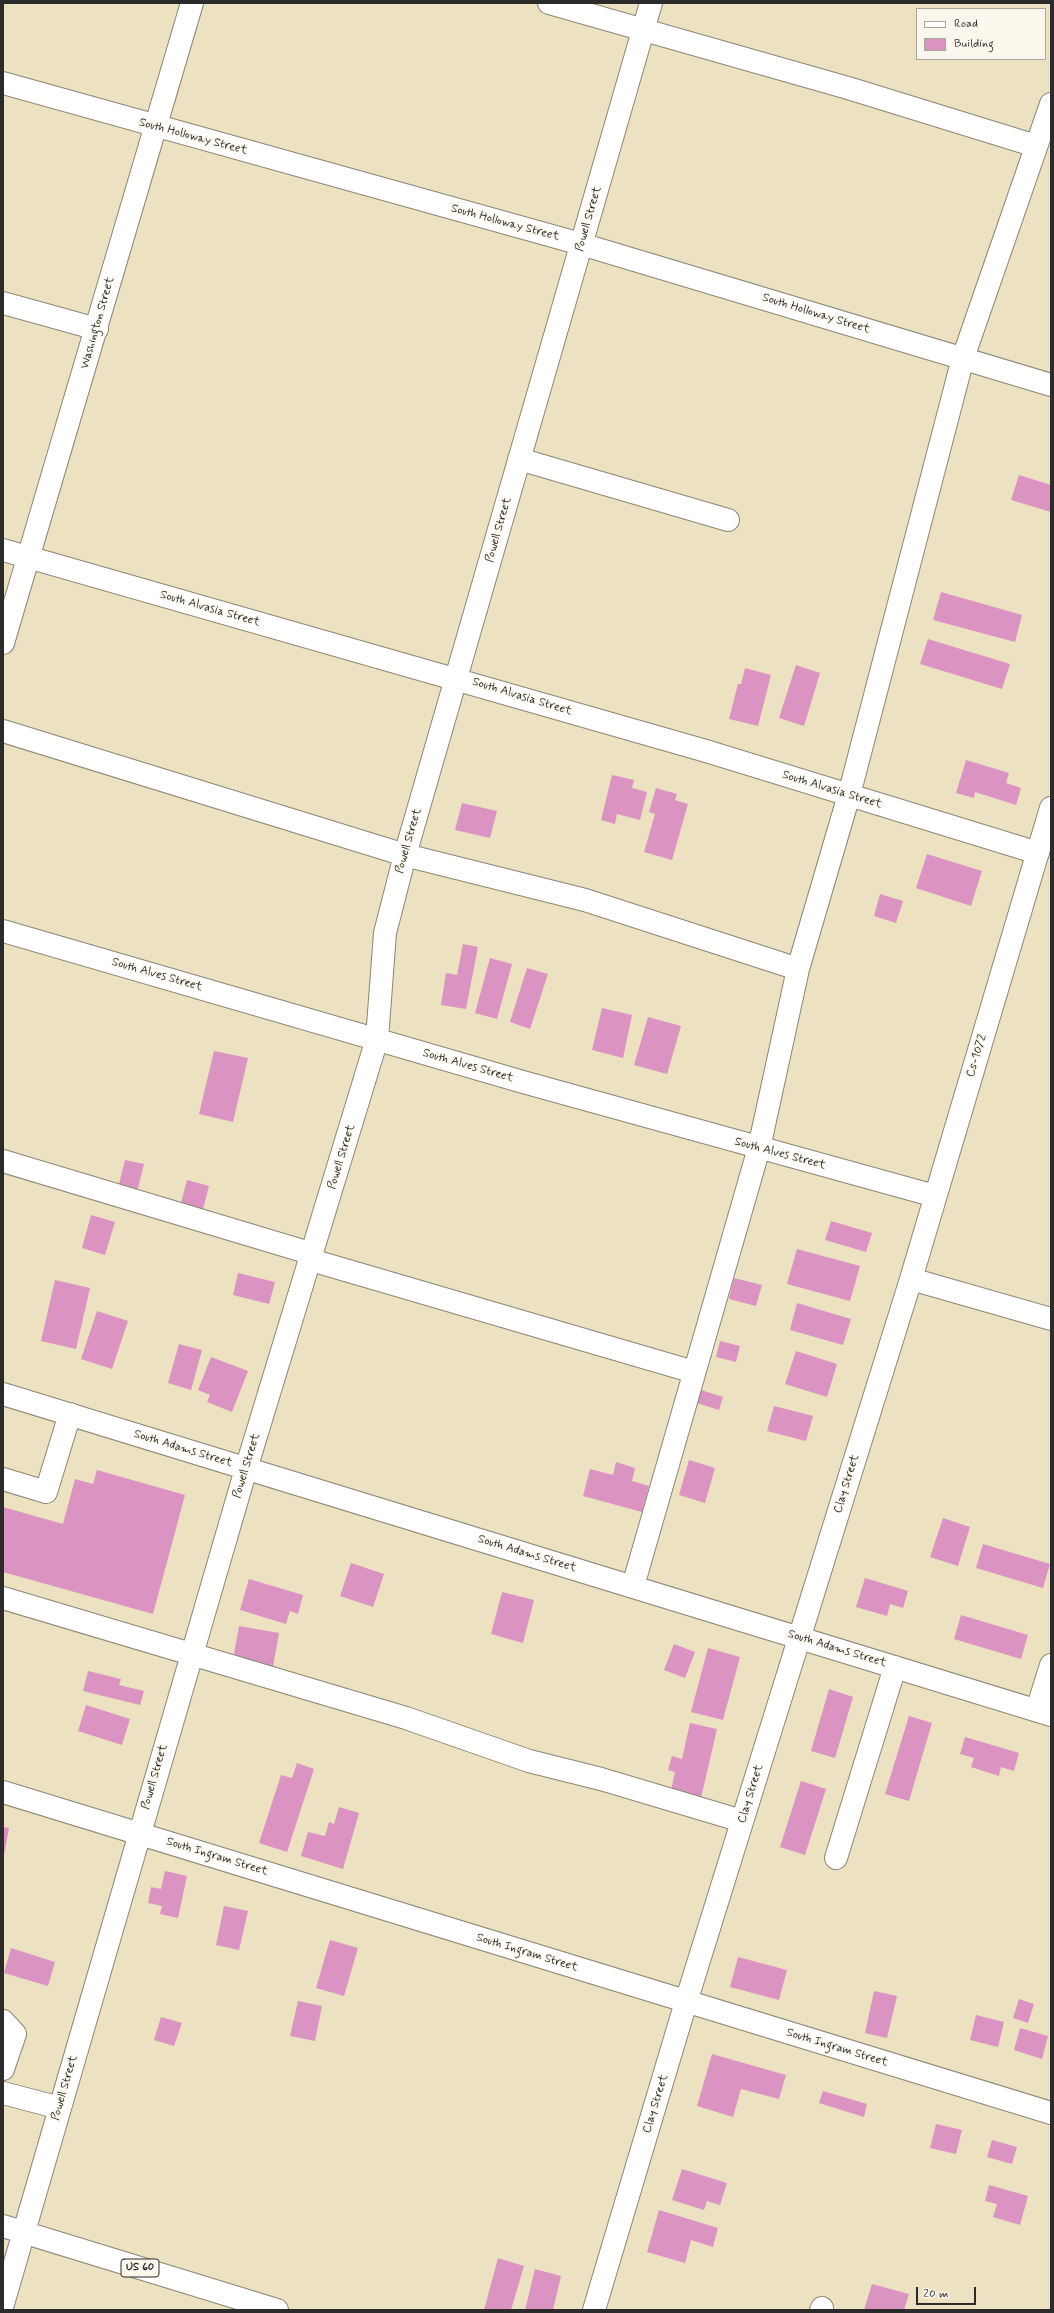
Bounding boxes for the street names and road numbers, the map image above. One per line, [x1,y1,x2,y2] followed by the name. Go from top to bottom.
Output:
[137,116,249,158] street label: South Holloway Street
[573,185,605,253] street label: Powell Street
[449,202,561,244] street label: South Holloway Street
[78,275,118,371] street label: Washington Street
[760,291,872,337] street label: South Holloway Street
[483,496,515,564] street label: Powell Street
[158,588,262,630] street label: South Alvasia Street
[470,675,574,719] street label: South Alvasia Street
[780,768,884,812] street label: South Alvasia Street
[393,807,425,875] street label: Powell Street
[110,955,204,995] street label: South Alves Street
[964,1033,990,1079] street label: Cs-1072
[421,1046,515,1086] street label: South Alves Street
[325,1123,359,1191] street label: Powell Street
[733,1135,827,1173] street label: South Alves Street
[132,1427,234,1471] street label: South Adams Street
[230,1432,264,1500] street label: Powell Street
[831,1453,863,1515] street label: Clay Street
[476,1532,578,1576] street label: South Adams Street
[786,1627,888,1671] street label: South Adams Street
[139,1743,171,1811] street label: Powell Street
[735,1763,767,1825] street label: Clay Street
[164,1835,270,1879] street label: South Ingram Street
[474,1931,580,1975] street label: South Ingram Street
[784,2026,890,2070] street label: South Ingram Street
[49,2054,81,2122] street label: Powell Street
[640,2073,672,2135] street label: Clay Street
[121,2259,159,2277] road number: US 60

